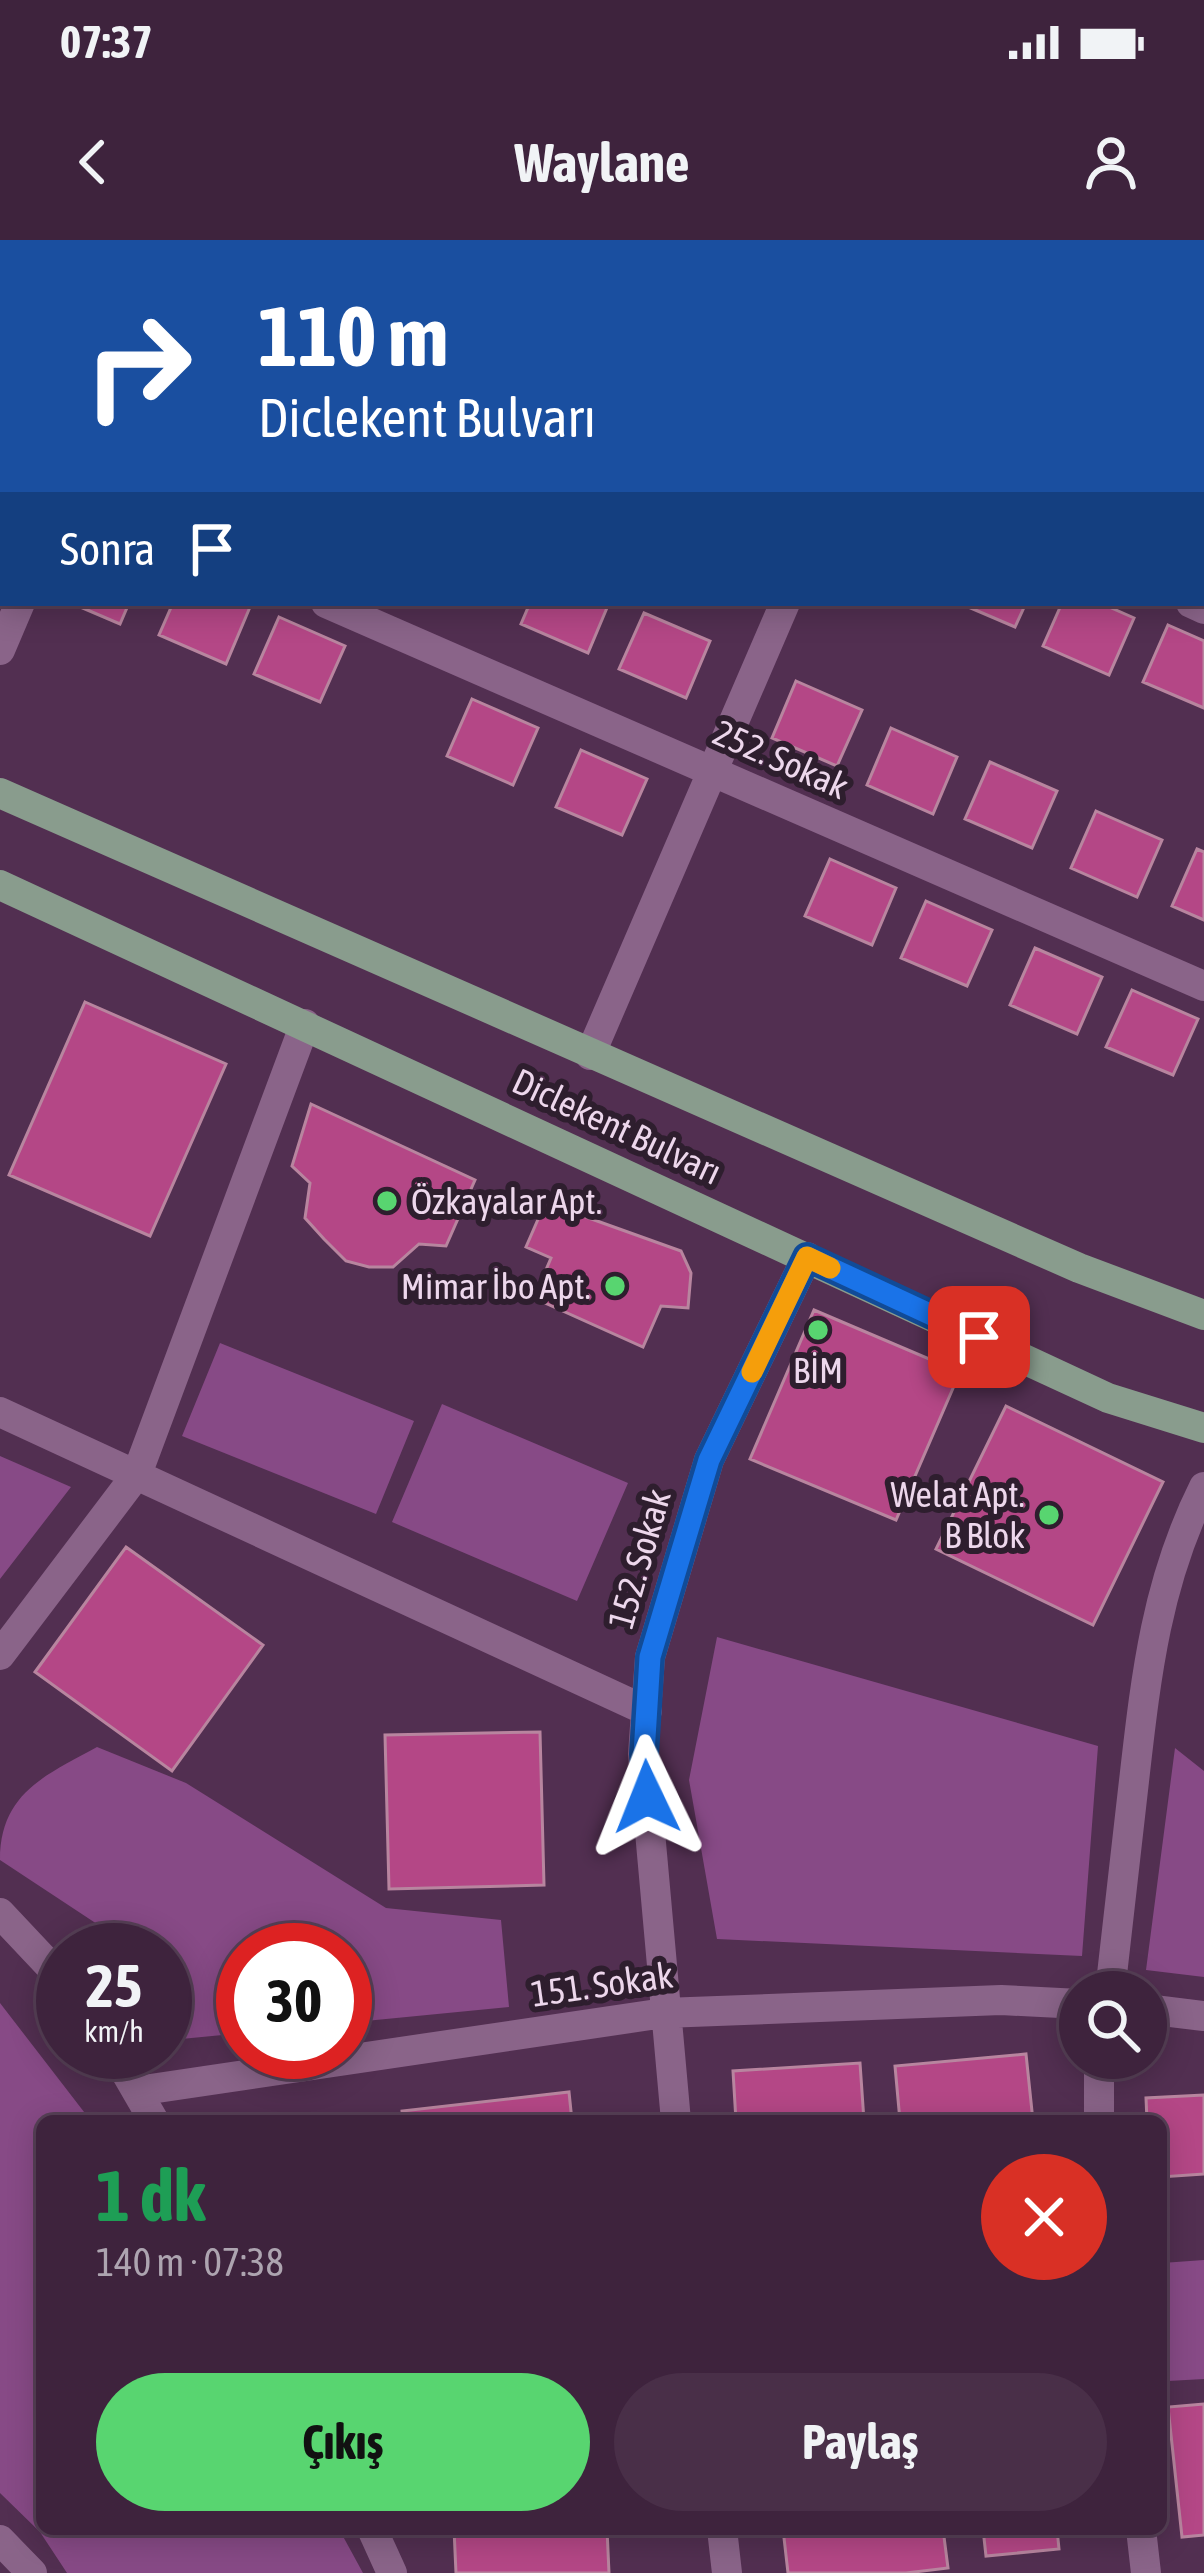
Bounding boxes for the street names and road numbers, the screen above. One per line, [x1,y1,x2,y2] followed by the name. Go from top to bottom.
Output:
[707,711,855,807] street label: 252. Sokak
[506,1059,728,1193] street label: Diclekent Bulvarı
[599,1485,679,1633] street label: 152. Sokak
[528,1953,676,2015] street label: 151. Sokak

